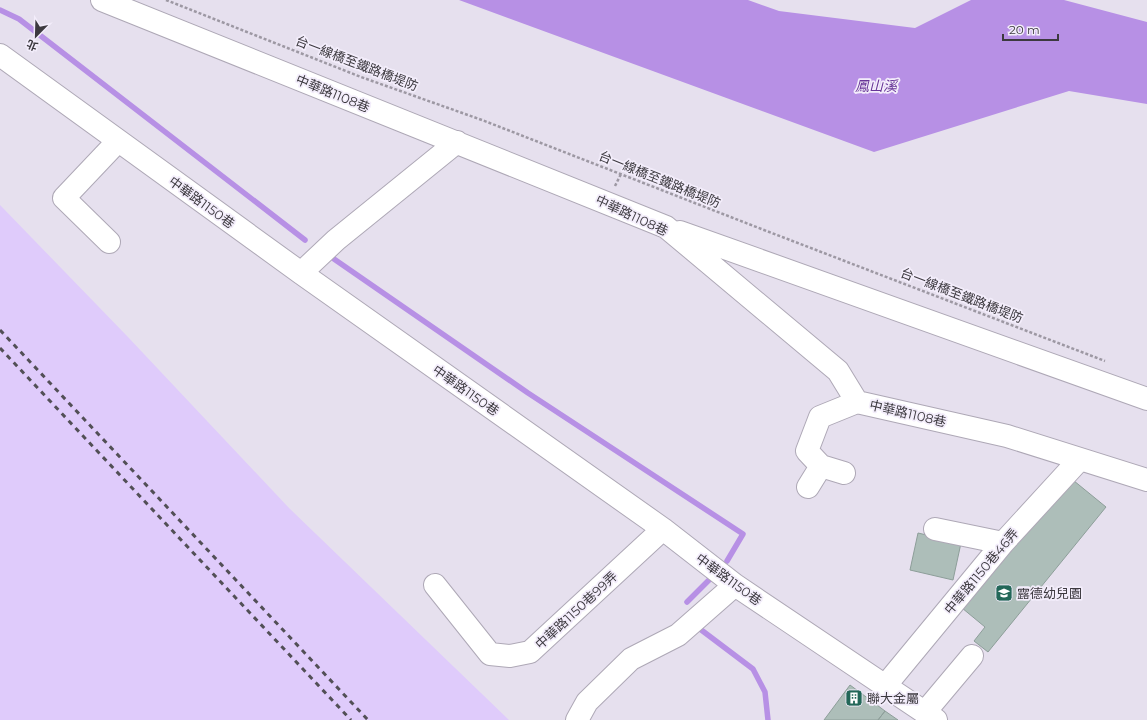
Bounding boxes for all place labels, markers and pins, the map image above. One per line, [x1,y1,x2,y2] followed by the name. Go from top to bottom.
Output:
[994,583,1014,603] school or university icon: 露德幼兒園
[1017,585,1082,601] place label: 露德幼兒園
[844,688,864,708] building icon: 聯大金屬
[867,690,919,706] place label: 聯大金屬

